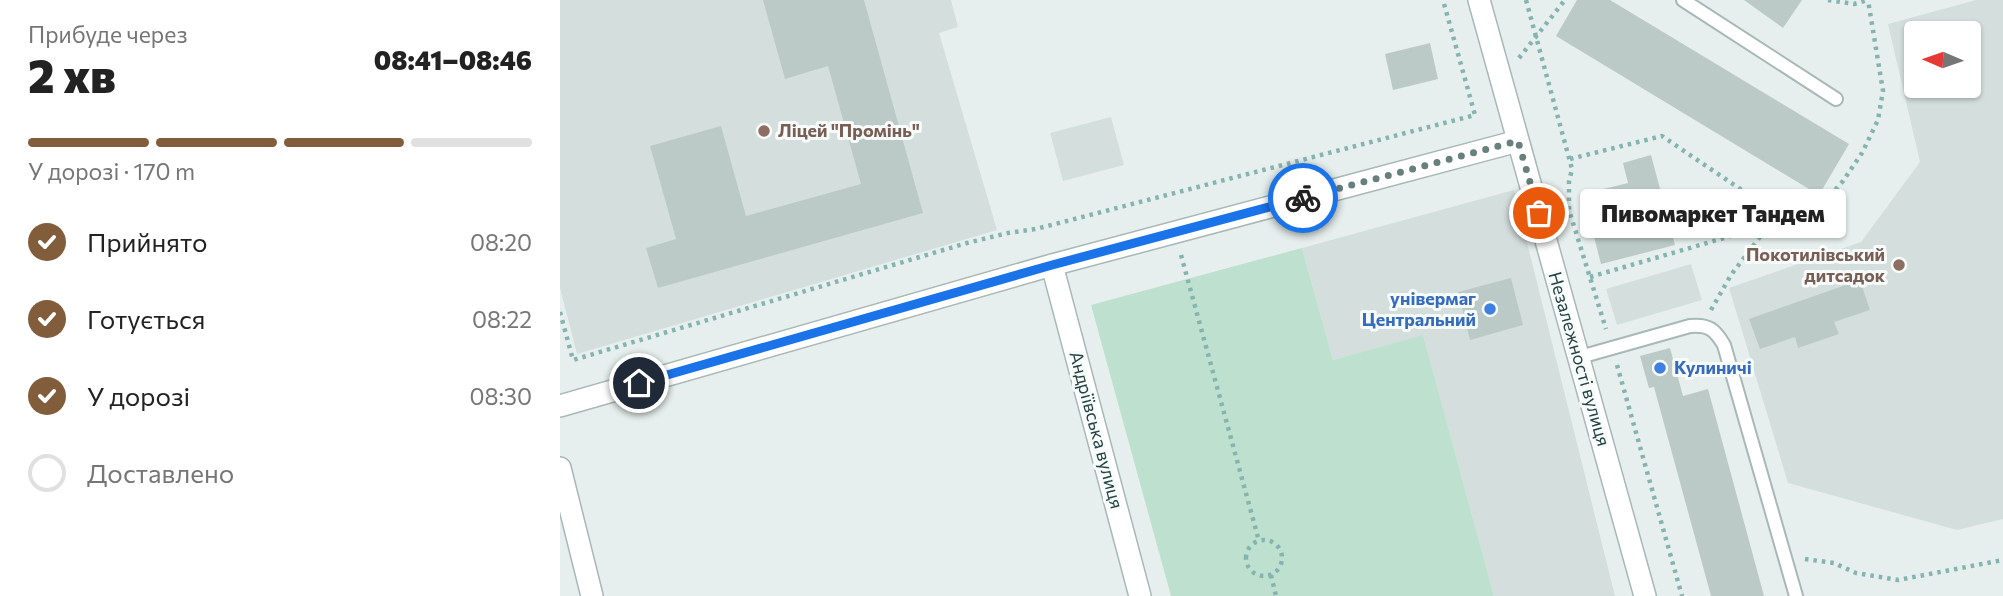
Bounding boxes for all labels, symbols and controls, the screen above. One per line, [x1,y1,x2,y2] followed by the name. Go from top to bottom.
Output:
[28,20,188,48] text: Прибуде через
[1904,21,1981,98] north arrow
[1904,21,1981,98] map controls
[374,44,532,75] text: 08:41–08:46
[28,46,116,102] text: 2 хв
[778,119,920,141] place label: Ліцей "Промінь"
[756,123,772,139] marker: Ліцей "Промінь"
[28,157,195,185] text: У дорозі · 170 m
[1268,163,1338,233] courier
[1284,179,1322,217] icon: bike
[1509,183,1569,243] pin
[1581,188,1847,238] callout: Пивомаркет Тандем
[1520,194,1558,232] icon: bag
[1601,199,1825,227] text: Пивомаркет Тандем
[28,223,66,261] icon: check
[87,226,208,257] text: Прийнято
[470,228,532,256] text: 08:20
[1746,243,1886,286] place label: Покотилівський дитсадок
[1891,257,1907,273] marker: Покотилівський дитсадок
[1545,269,1615,449] street label: Незалежності вулиця
[1362,287,1476,330] place label: універмаг Центральний
[28,300,66,338] icon: check
[1482,301,1498,317] marker: універмаг Центральний
[87,303,205,334] text: Готується
[472,305,532,333] text: 08:22
[1065,349,1129,511] street label: Андріївська вулиця
[609,353,669,413] pin
[1674,356,1752,378] place label: Кулиничі
[1652,360,1668,376] marker: Кулиничі
[620,364,658,402] icon: home
[28,377,66,415] icon: check
[87,380,190,411] text: У дорозі
[469,382,532,410] text: 08:30
[87,457,234,488] text: Доставлено

